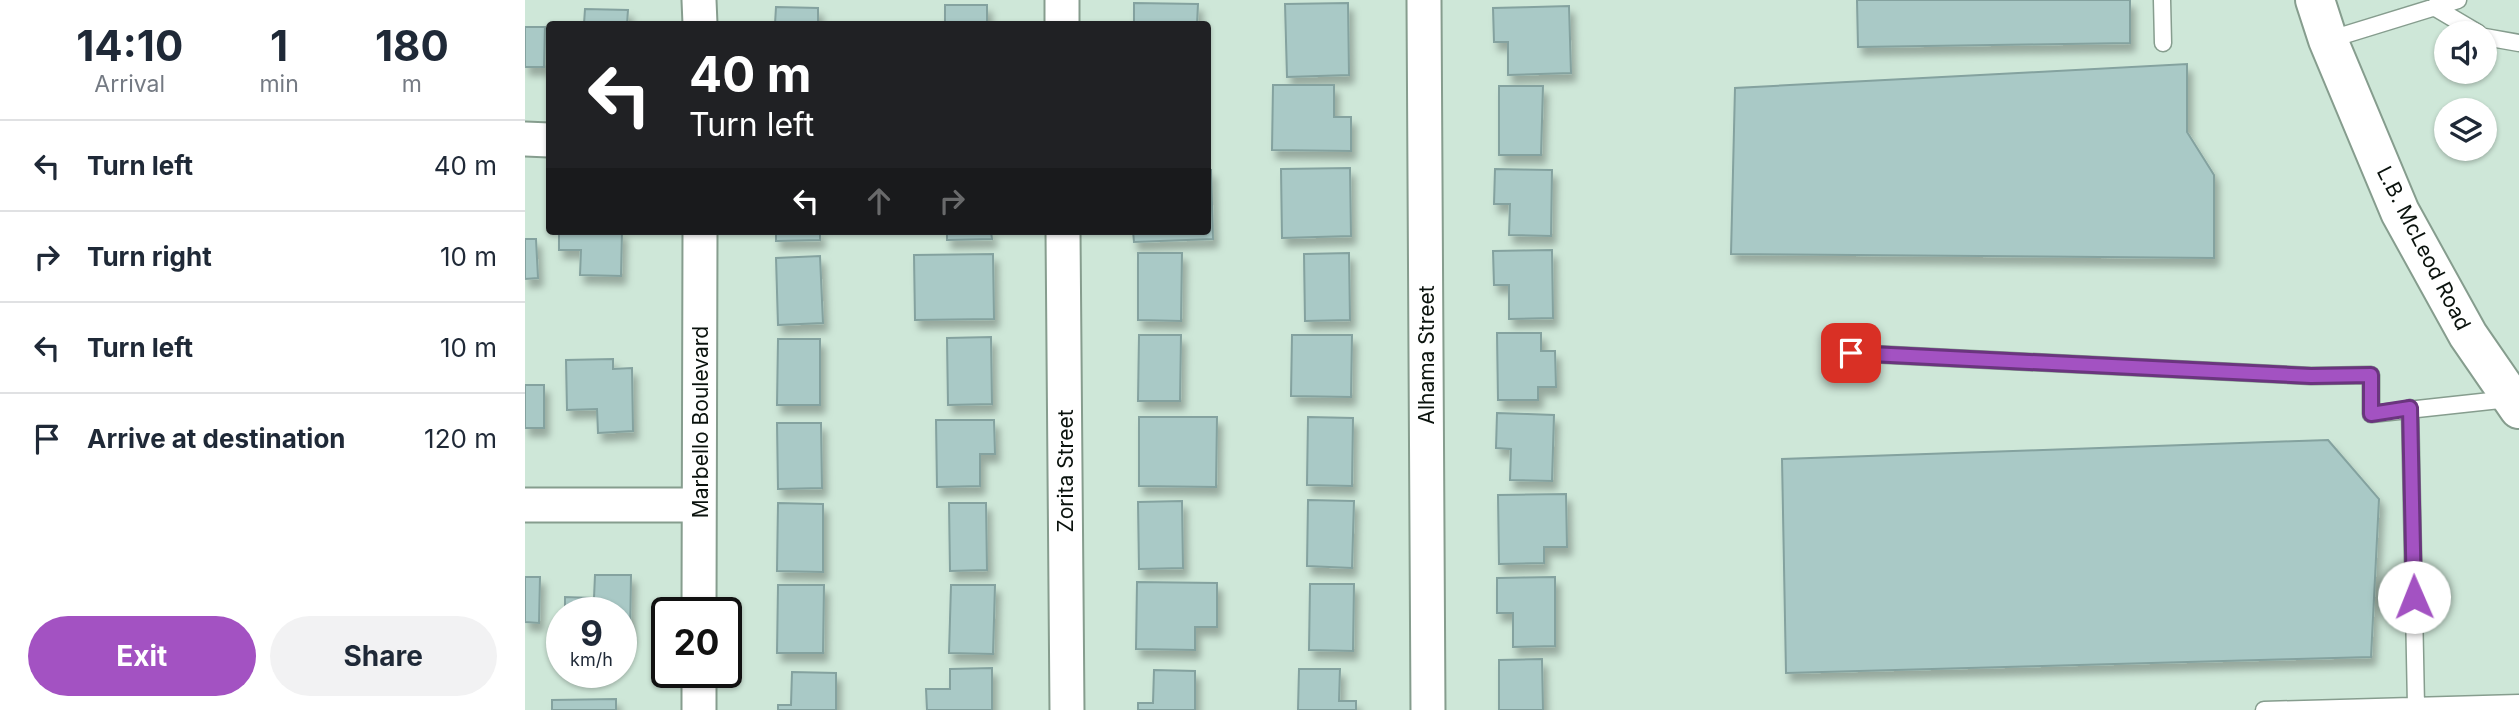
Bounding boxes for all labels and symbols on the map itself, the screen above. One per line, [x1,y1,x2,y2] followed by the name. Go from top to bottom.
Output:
[2372,162,2476,334] street label: L.B. McLeod Road
[1414,285,1439,425] street label: Alhama Street
[1821,323,1881,383] pin
[688,326,713,518] street label: Marbello Boulevard
[1053,409,1078,533] street label: Zorita Street
[2377,560,2451,634] position arrow
[651,597,742,688] speed limit sign: 20

